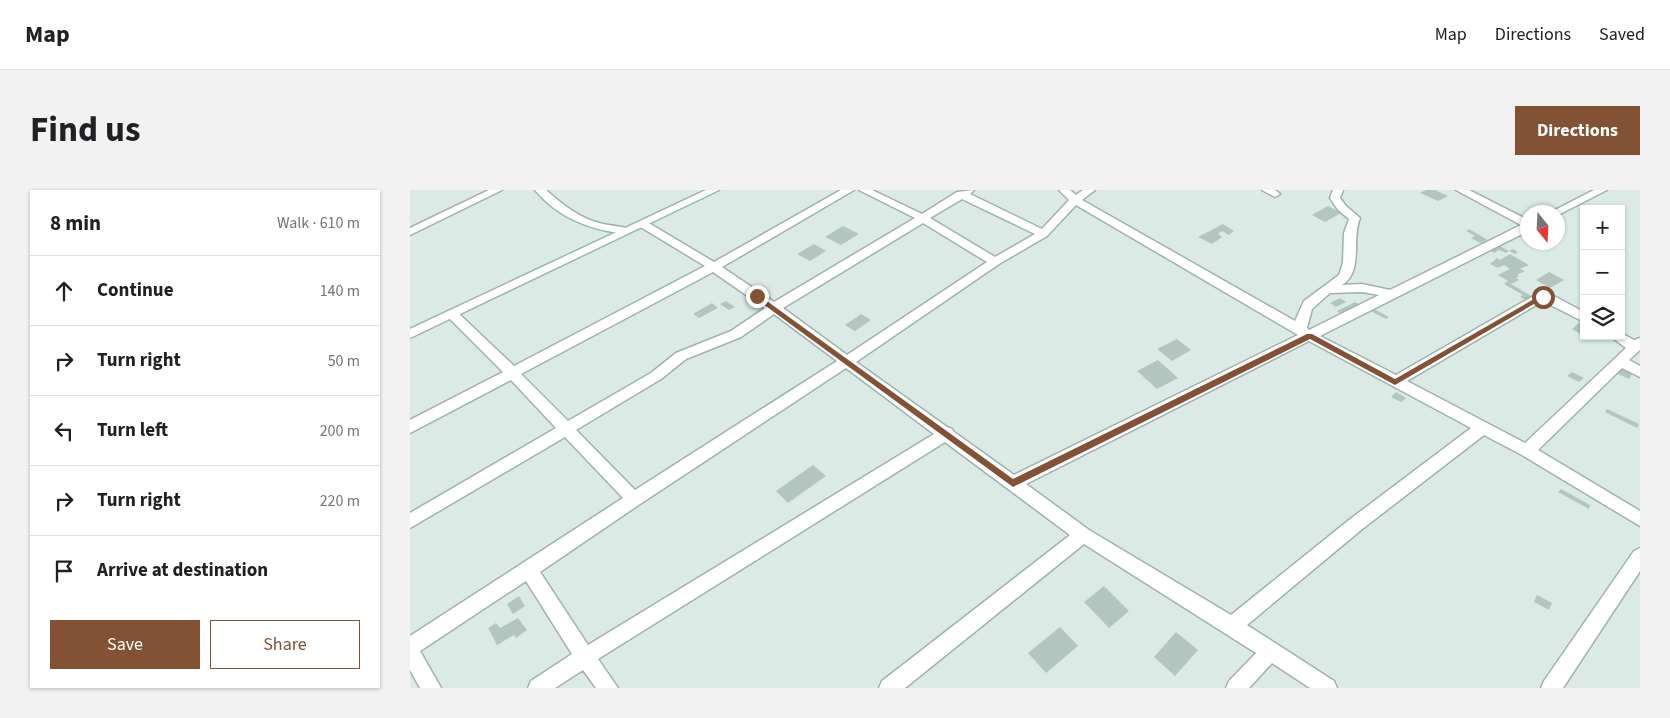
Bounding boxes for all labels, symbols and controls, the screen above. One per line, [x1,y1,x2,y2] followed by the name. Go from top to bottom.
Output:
[25,17,70,52] text: Map
[1435,22,1467,47] text: Map
[1495,22,1571,47] text: Directions
[1599,22,1645,47] text: Saved
[30,105,140,155] text: Find us
[1515,106,1640,155] button: Directions
[1520,205,1565,250] north arrow
[1580,205,1625,340] map controls
[1580,205,1625,250] button: +
[50,208,101,238] text: 8 min
[277,212,360,234] text: Walk · 610 m
[1580,250,1625,295] button: −
[50,277,78,305] icon: ahead
[97,277,174,304] text: Continue
[320,280,360,302] text: 140 m
[746,285,769,308] route end
[1532,286,1555,309] route start
[1580,295,1625,340] button: layers
[50,347,78,375] icon: right
[97,347,181,374] text: Turn right
[328,350,360,372] text: 50 m
[50,417,78,445] icon: left
[97,417,168,444] text: Turn left
[320,420,360,442] text: 200 m
[50,487,78,515] icon: right
[97,487,181,514] text: Turn right
[320,490,360,512] text: 220 m
[50,557,78,585] icon: arrive
[97,557,268,584] text: Arrive at destination
[50,620,200,669] button: Save
[210,620,360,669] button: Share

